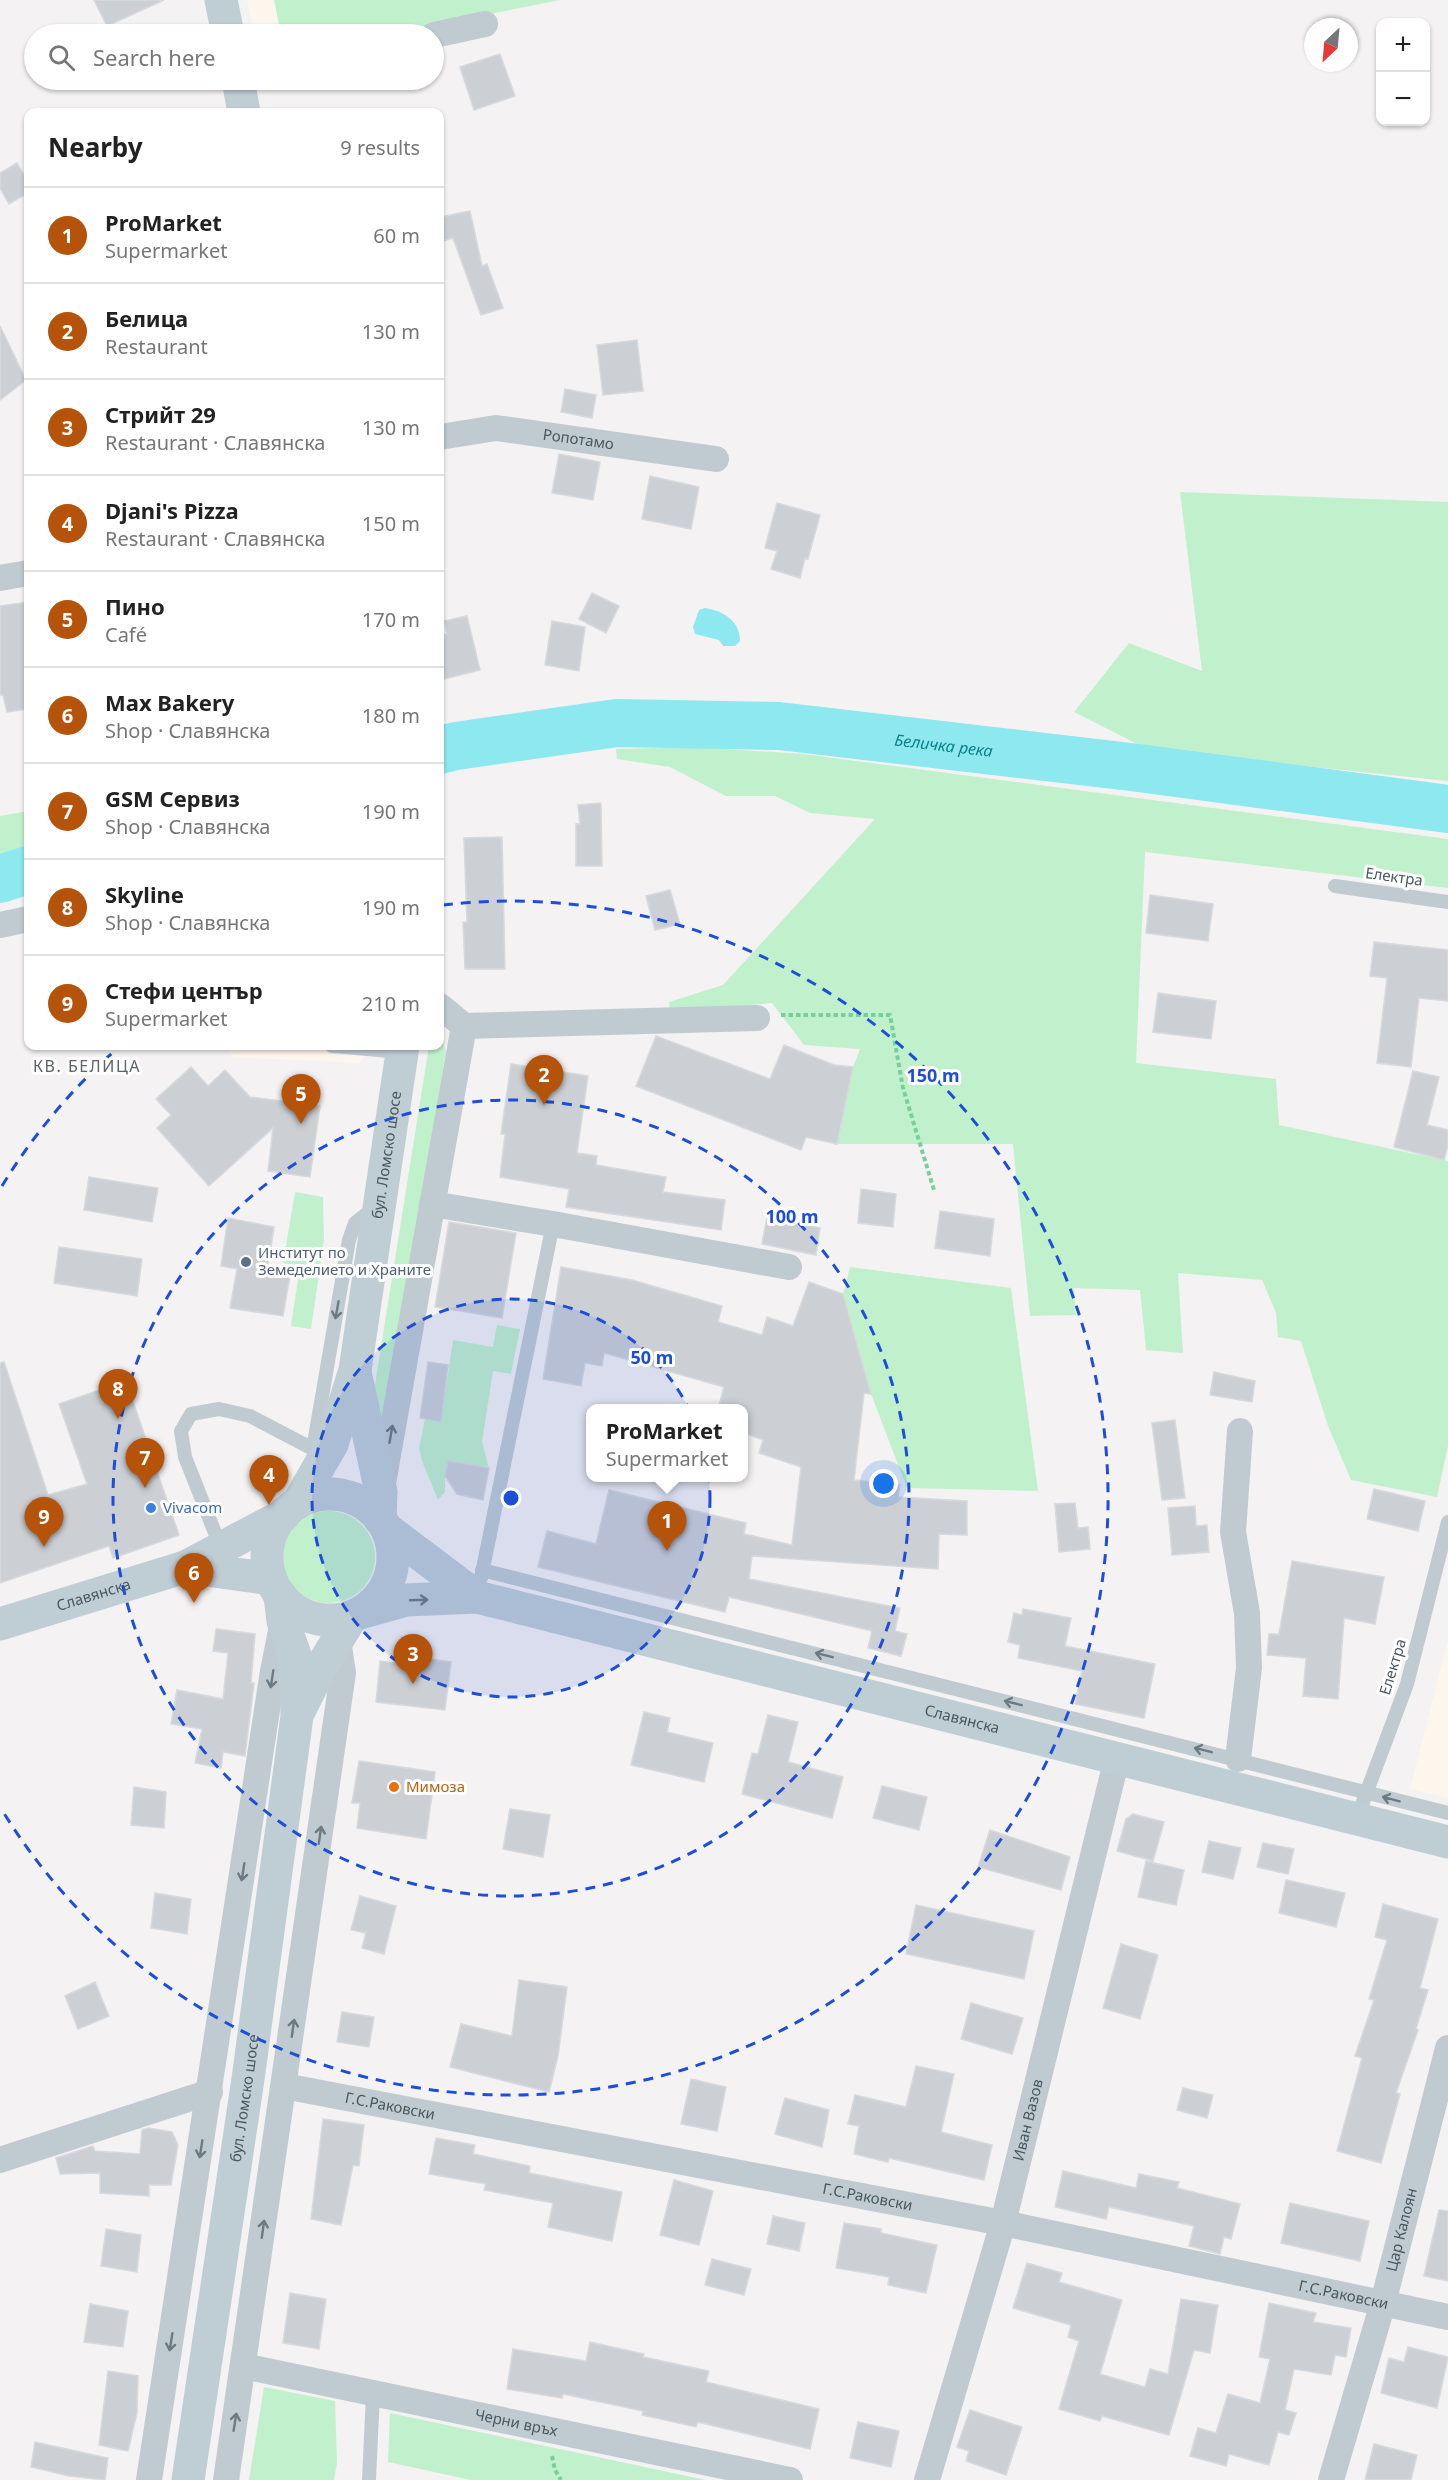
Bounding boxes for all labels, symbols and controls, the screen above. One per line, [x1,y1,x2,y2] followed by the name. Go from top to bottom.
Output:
[1304,18,1358,72] north arrow
[1376,18,1430,126] map controls
[1376,18,1430,72] button: +
[24,24,444,90] search box
[45,41,78,74] icon: search
[93,42,215,72] text: Search here
[1376,72,1430,126] button: −
[48,129,143,165] text: Nearby
[340,134,420,161] text: 9 results
[105,207,222,237] text: ProMarket
[62,222,73,249] text: 1
[373,222,420,249] text: 60 m
[105,237,228,264] text: Supermarket
[105,303,188,333] text: Белица
[62,318,73,345] text: 2
[362,318,420,345] text: 130 m
[105,333,208,360] text: Restaurant
[105,399,216,429] text: Стрийт 29
[62,414,73,441] text: 3
[362,414,420,441] text: 130 m
[542,424,615,454] street label: Ропотамо
[105,429,325,456] text: Restaurant · Славянска
[105,495,239,525] text: Djani's Pizza
[62,510,73,537] text: 4
[362,510,420,537] text: 150 m
[105,525,325,552] text: Restaurant · Славянска
[105,591,165,621] text: Пино
[62,606,73,633] text: 5
[362,606,420,633] text: 170 m
[105,621,147,648] text: Café
[105,687,234,717] text: Max Bakery
[62,702,73,729] text: 6
[362,702,420,729] text: 180 m
[105,717,270,744] text: Shop · Славянска
[894,729,994,762] water label: Беличка река
[105,783,240,813] text: GSM Сервиз
[62,798,73,825] text: 7
[362,798,420,825] text: 190 m
[105,813,270,840] text: Shop · Славянска
[1364,862,1424,890] street label: Електра
[105,879,184,909] text: Skyline
[62,894,73,921] text: 8
[362,894,420,921] text: 190 m
[105,909,270,936] text: Shop · Славянска
[105,975,263,1005] text: Стефи център
[62,990,73,1017] text: 9
[362,990,420,1017] text: 210 m
[105,1005,228,1032] text: Supermarket
[33,1055,141,1077] district label: КВ. БЕЛИЦА
[524,1056,564,1105] pin: 2
[906,1063,960,1087] text: 150 m
[282,1074,320,1124] pin: 5
[367,1090,405,1220] street label: бул. Ломско шосе
[765,1204,819,1228] text: 100 m
[258,1242,431,1279] place label: Институт по Земеделието и Храните
[239,1255,253,1269] marker: Институт по Земеделието и Храните
[331,1300,342,1320] one-way arrow
[631,1345,673,1369] text: 50 m
[98,1370,138,1419] pin: 8
[586,1404,748,1482] popup
[606,1415,723,1445] text: ProMarket
[386,1425,397,1445] one-way arrow
[126,1438,164,1488] pin: 7
[606,1445,728,1472] text: Supermarket
[250,1456,288,1505] pin: 4
[869,1469,898,1498] your location
[501,1488,521,1508] centre of rings
[163,1497,222,1517] place label: Vivacom
[24,1498,63,1547] pin: 9
[144,1501,158,1515] marker: Vivacom
[648,1502,686,1551] pin: 1
[174,1554,214,1603] pin: 6
[54,1573,133,1615] street label: Славянска
[409,1594,428,1605] one-way arrow
[394,1634,432,1684] pin: 3
[1374,1636,1410,1697] street label: Електра
[815,1649,834,1661] one-way arrow
[266,1669,277,1688] one-way arrow
[1004,1696,1023,1708] one-way arrow
[923,1699,1002,1737] street label: Славянска
[1193,1743,1212,1755] one-way arrow
[406,1776,465,1796] place label: Мимоза
[387,1780,401,1794] marker: Мимоза
[1382,1792,1401,1804] one-way arrow
[315,1826,326,1846] one-way arrow
[237,1861,248,1881] one-way arrow
[287,2019,298,2039] one-way arrow
[225,2033,263,2163] street label: бул. Ломско шосе
[1008,2077,1047,2163] street label: Иван Вазов
[344,2087,437,2124] street label: Г.С.Раковски
[195,2139,206,2159] one-way arrow
[821,2178,914,2215] street label: Г.С.Раковски
[1380,2186,1421,2273] street label: Цар Калоян
[258,2220,269,2240] one-way arrow
[1297,2275,1391,2313] street label: Г.С.Раковски
[165,2332,176,2351] one-way arrow
[473,2404,560,2440] street label: Черни връх
[230,2413,241,2433] one-way arrow

